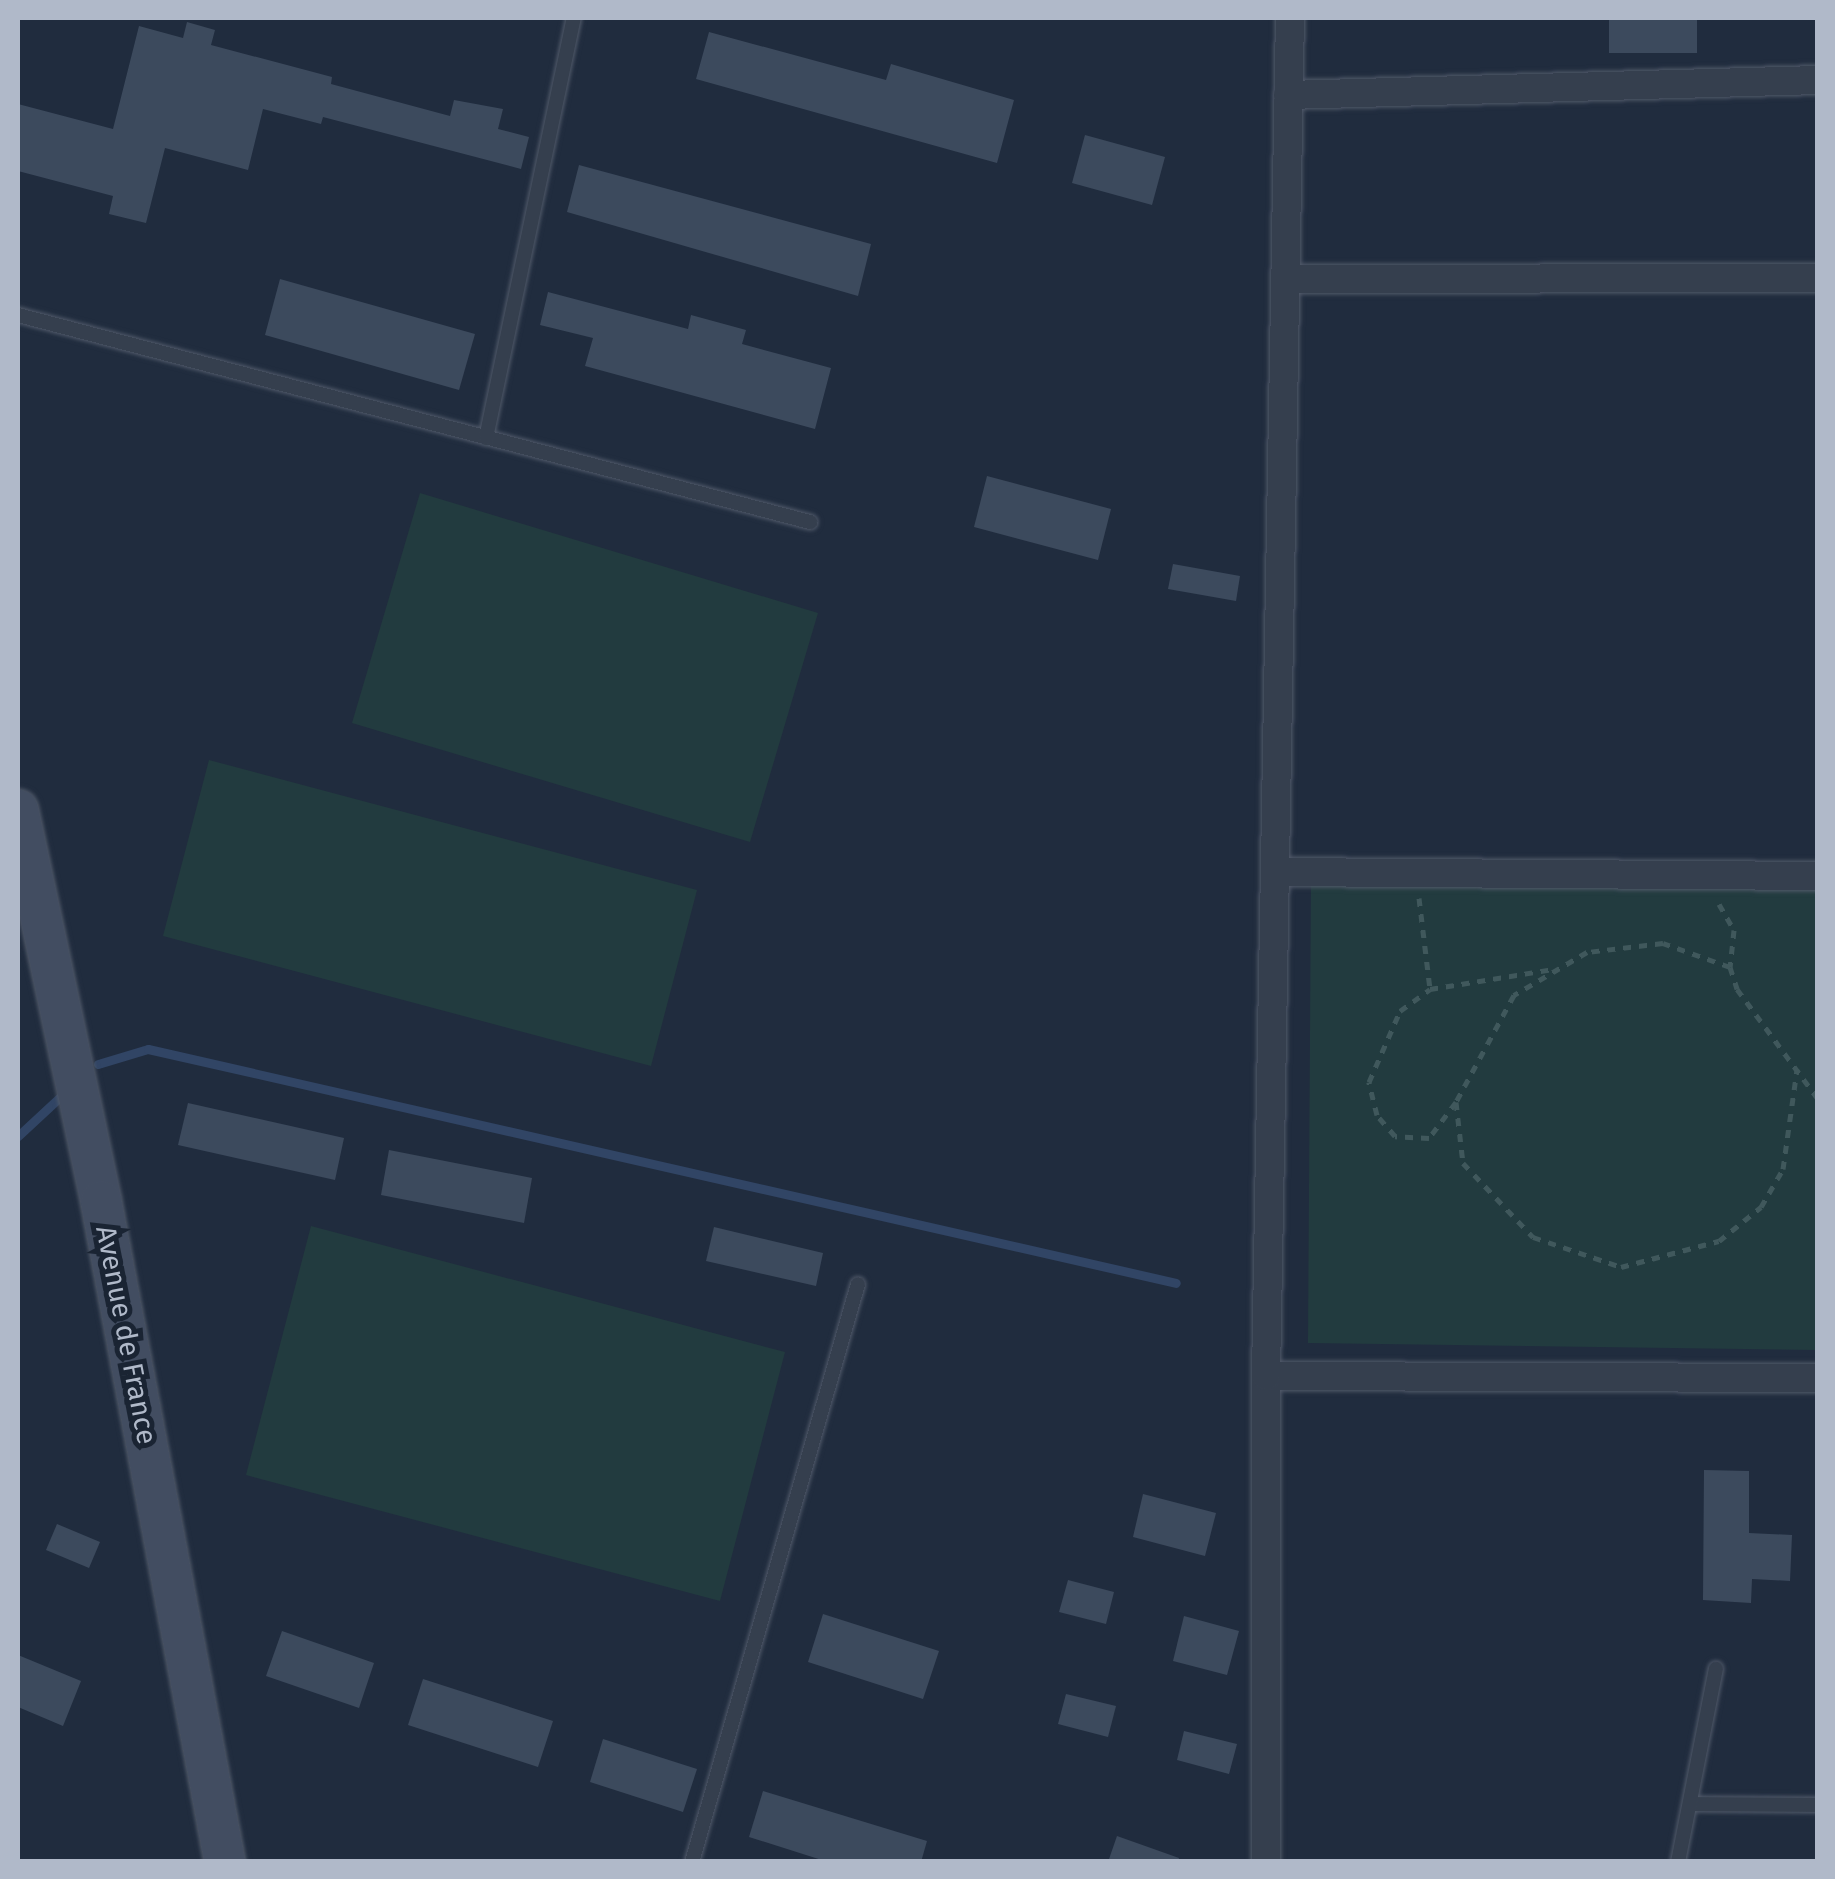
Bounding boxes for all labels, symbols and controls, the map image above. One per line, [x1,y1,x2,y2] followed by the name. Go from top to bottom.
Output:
[88,1223,164,1447] street label: Avenue de France

